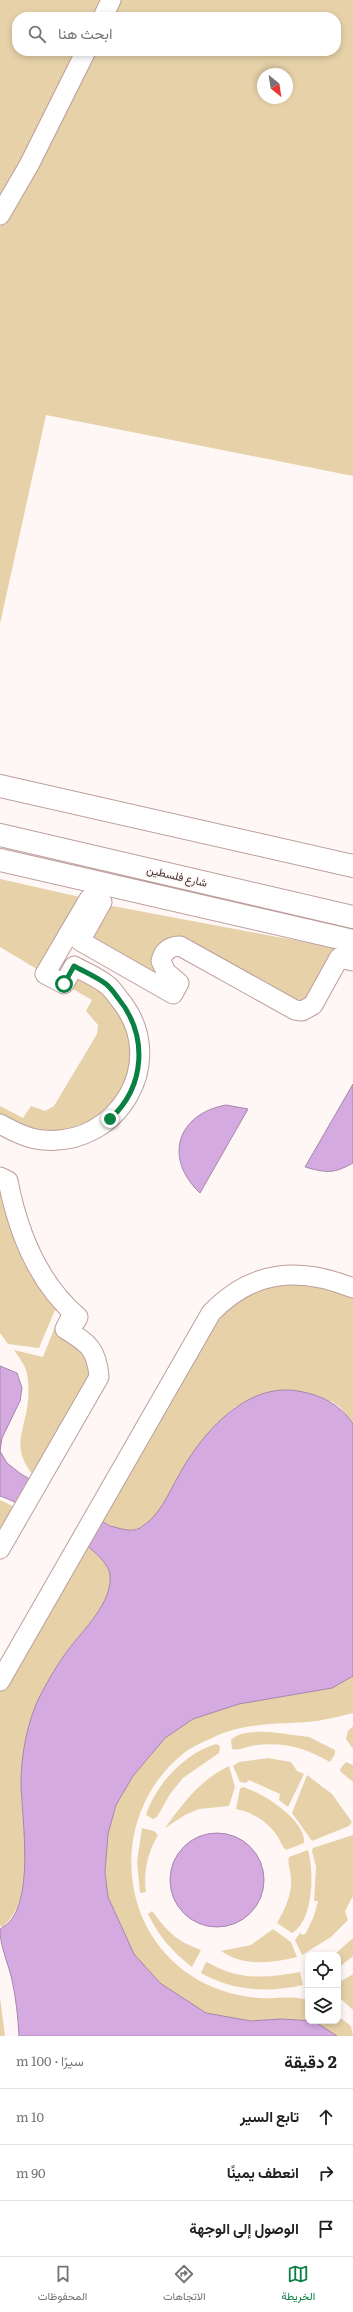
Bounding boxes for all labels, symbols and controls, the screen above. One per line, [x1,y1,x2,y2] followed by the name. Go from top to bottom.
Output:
[12,12,341,56] search box
[58,21,112,44] text: ابحث هنا
[26,23,48,45] icon: search
[257,68,293,104] north arrow
[145,860,209,891] street label: شارع فلسطين
[55,975,73,993] route start
[101,1110,119,1128] route end
[305,1952,341,2024] map controls
[305,1952,341,1988] button: locate
[305,1988,341,2024] button: layers
[284,2048,337,2073] text: 2 دقيقة
[16,2051,84,2070] text: سيرًا · 100 m
[240,2104,299,2127] text: تابع السير
[315,2106,337,2128] icon: ahead
[16,2107,44,2126] text: 10 m
[227,2160,299,2183] text: انعطف يمينًا
[315,2162,337,2184] icon: right
[16,2163,46,2182] text: 90 m
[189,2216,299,2239] text: الوصول إلى الوجهة
[315,2218,337,2240] icon: arrive
[38,2263,87,2306] tab: المحفوظات
[163,2263,206,2306] tab: الاتجاهات
[281,2263,315,2306] tab: الخريطة

